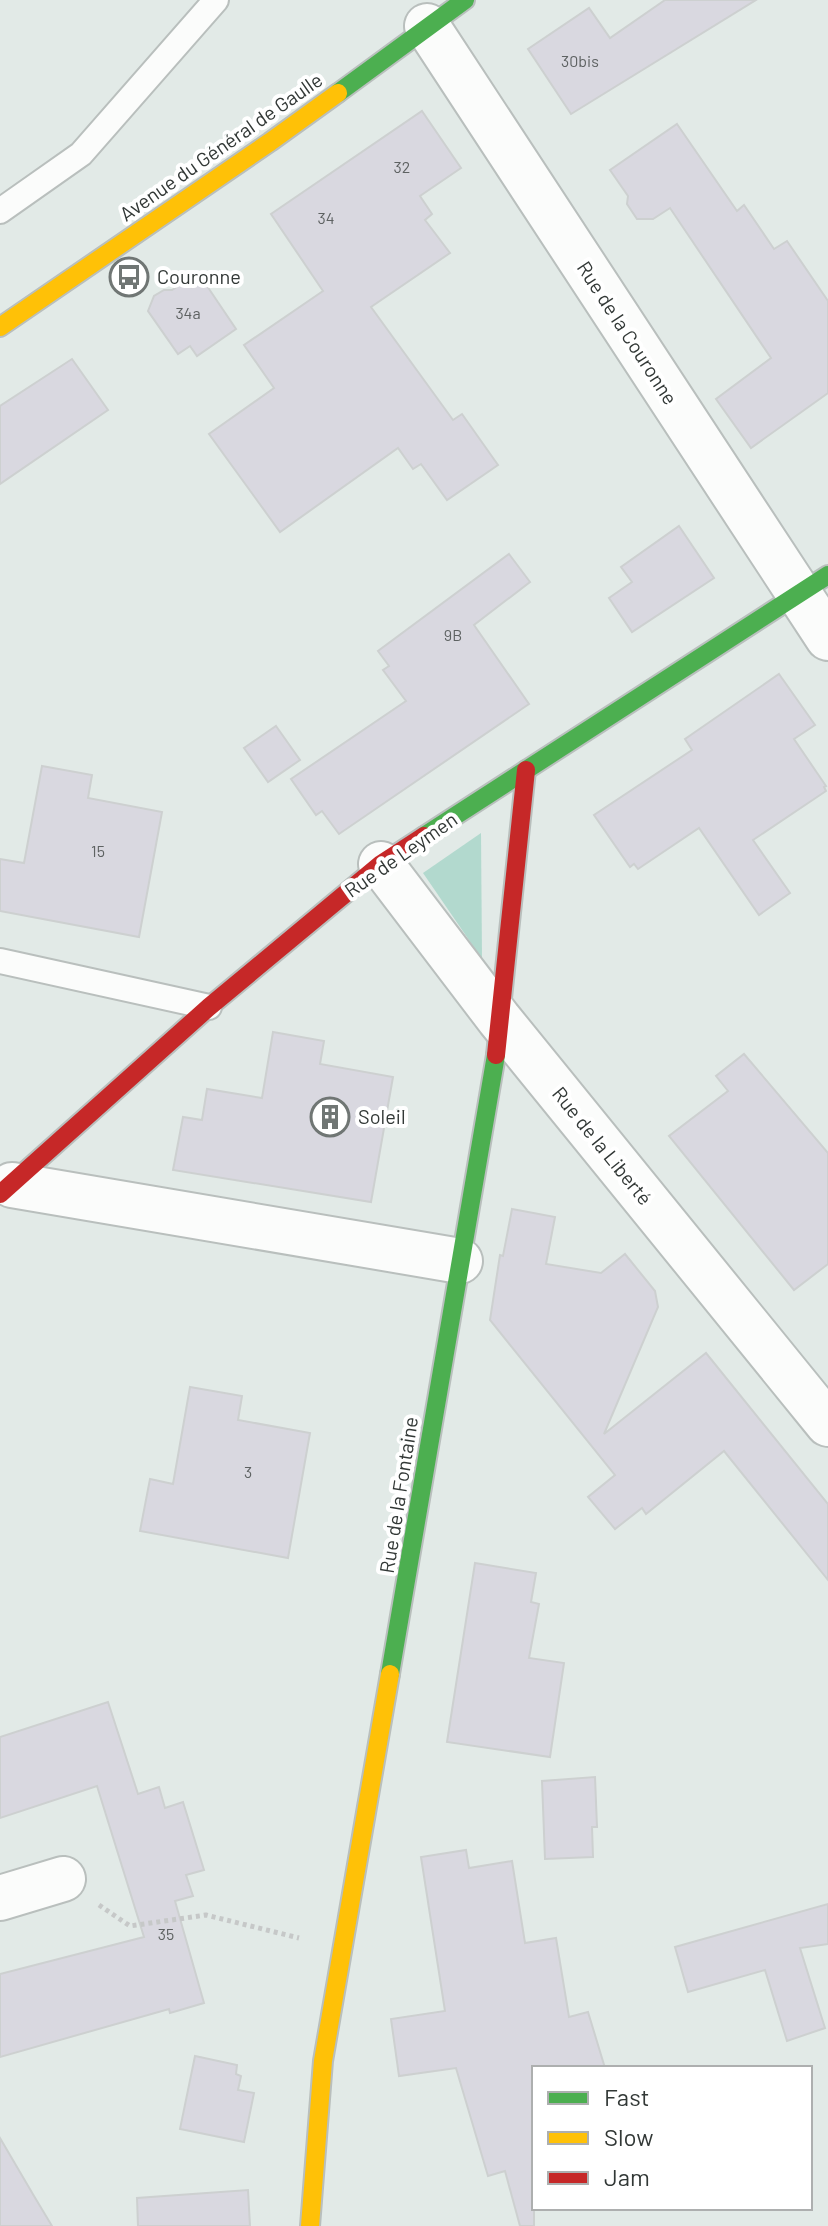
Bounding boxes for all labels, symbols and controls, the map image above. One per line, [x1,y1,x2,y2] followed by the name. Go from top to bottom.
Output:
[561,51,599,70] house number: 30bis
[114,67,326,225] street label: Avenue du Général de Gaulle
[394,157,410,176] house number: 32
[317,208,335,227] house number: 34
[108,256,150,298] bus stop icon: Couronne
[573,256,683,409] street label: Rue de la Couronne
[157,264,241,288] place label: Couronne
[175,303,201,322] house number: 34a
[444,625,462,644] house number: 9B
[339,806,461,902] street label: Rue de Leymen
[91,841,105,860] house number: 15
[548,1081,658,1209] street label: Rue de la Liberté
[309,1096,351,1138] building icon: Soleil
[358,1104,406,1128] place label: Soleil
[374,1415,422,1575] street label: Rue de la Fontaine
[244,1462,252,1481] house number: 3
[158,1924,174,1943] house number: 35
[532,2066,812,2210] legend
[604,2082,649,2111] text: Fast
[604,2122,653,2151] text: Slow
[604,2162,650,2191] text: Jam

